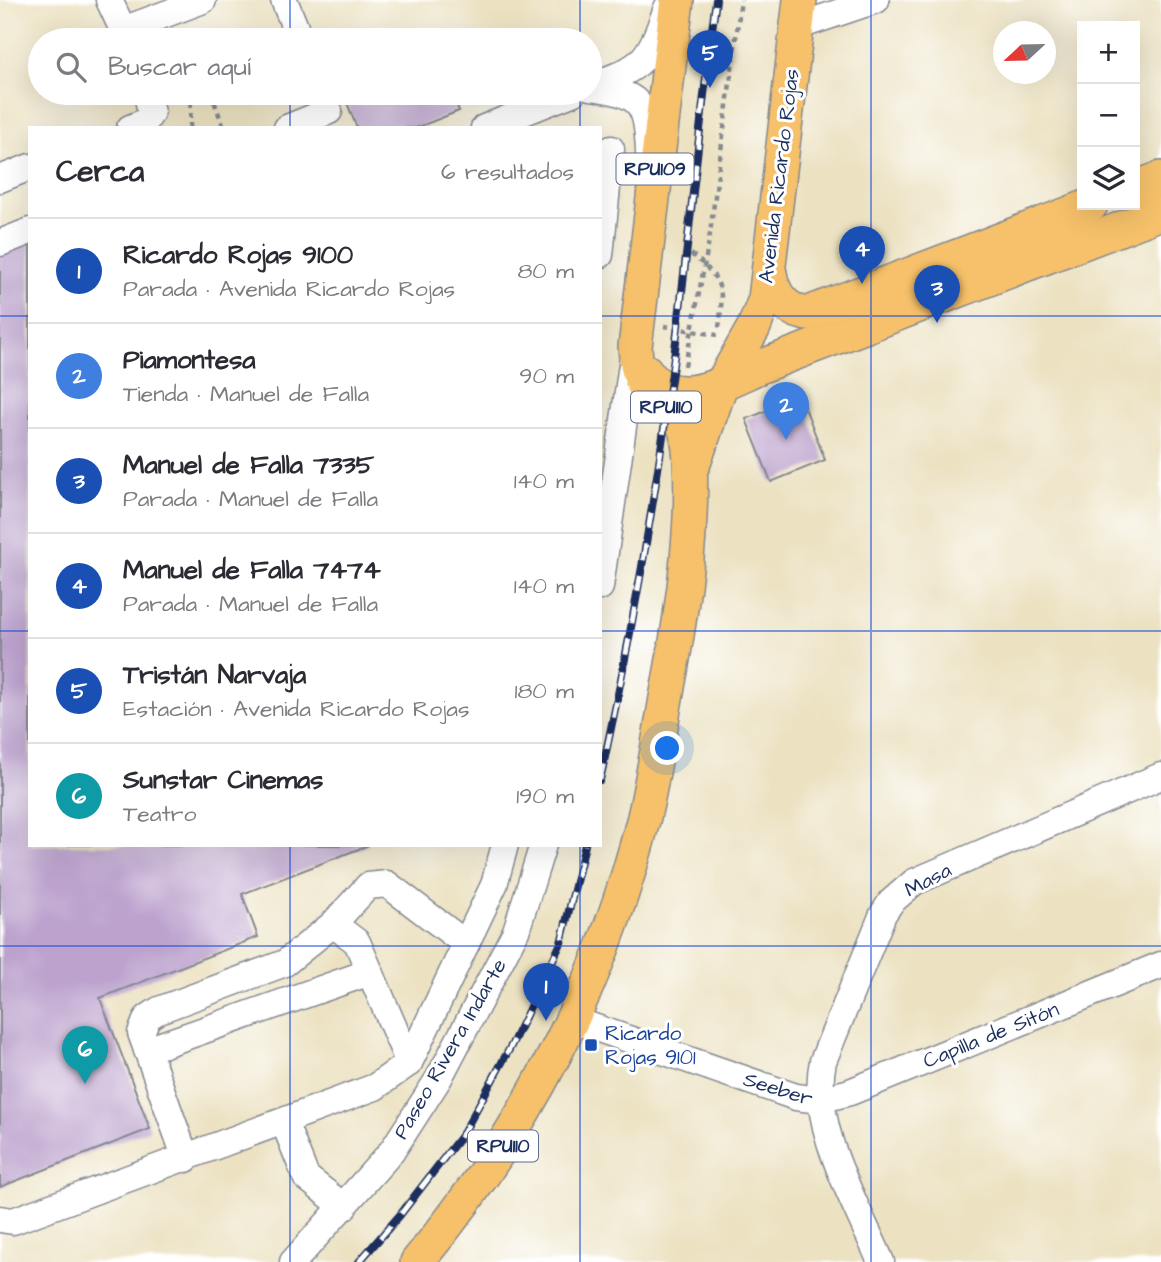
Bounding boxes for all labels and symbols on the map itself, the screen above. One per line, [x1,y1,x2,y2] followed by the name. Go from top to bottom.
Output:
[993,21,1056,84] north arrow
[687,30,733,88] pin: 5
[751,67,807,285] street label: Avenida Ricardo Rojas
[616,154,694,184] road number: RPU109
[839,226,885,284] pin: 4
[914,265,960,323] pin: 3
[763,382,809,440] pin: 2
[631,392,701,422] road number: RPU110
[650,731,684,765] your location
[899,855,957,904] street label: Masa
[386,953,514,1145] street label: Paseo Rivera Indarte
[523,963,569,1021] pin: 1
[919,995,1064,1076] street label: Capilla de Sitón
[605,1019,696,1072] place label: Ricardo Rojas 9101
[62,1026,108,1084] pin: 6
[583,1037,599,1053] marker: Ricardo Rojas 9101
[740,1065,817,1113] street label: Seeber
[468,1130,538,1162] road number: RPU110

